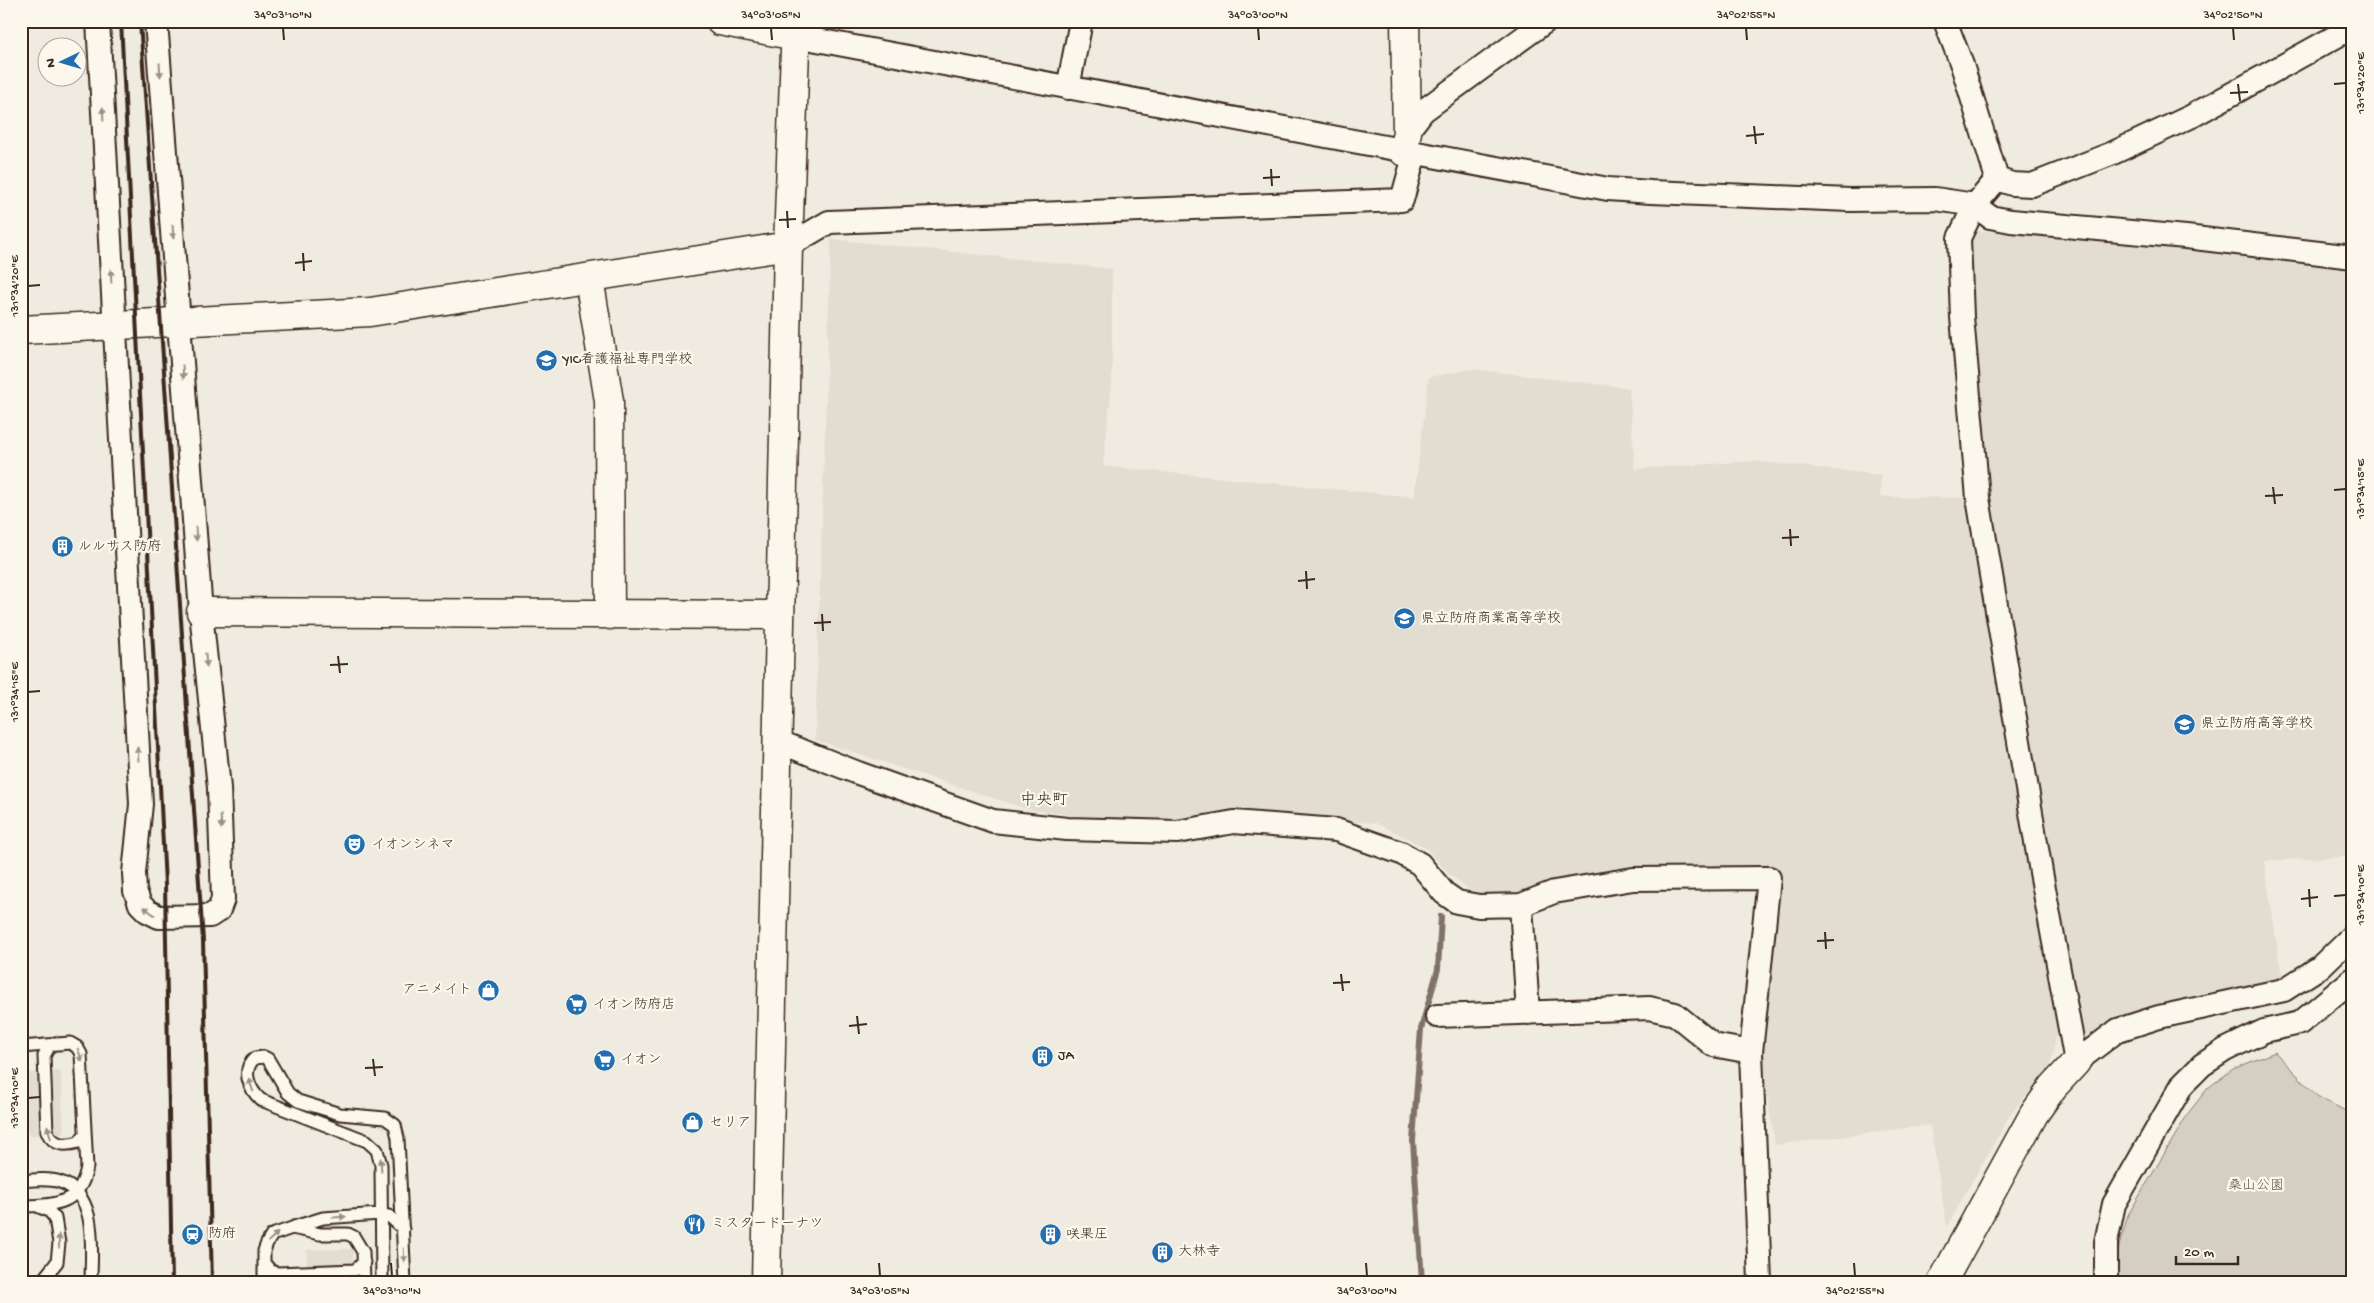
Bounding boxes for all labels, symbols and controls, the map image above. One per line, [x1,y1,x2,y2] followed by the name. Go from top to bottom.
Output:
[253,9,312,23] text: 34°03'10"N
[740,9,801,23] text: 34°03'05"N
[1227,9,1288,23] text: 34°03'00"N
[1716,9,1775,23] text: 34°02'55"N
[2203,9,2263,23] text: 34°02'50"N
[38,38,88,88] north arrow
[2355,52,2369,115] text: 131°34'20"E
[43,58,60,68] text: N
[156,62,164,78] one-way arrow
[98,105,106,121] one-way arrow
[169,224,177,240] one-way arrow
[9,255,23,318] text: 131°34'20"E
[107,268,115,284] one-way arrow
[535,348,559,372] school or university icon: YIC看護福祉専門学校
[561,351,692,369] place label: YIC看護福祉専門学校
[180,364,188,380] one-way arrow
[2355,459,2369,520] text: 131°34'15"E
[192,526,200,542] one-way arrow
[50,535,74,559] building icon: ルルサス防府
[78,539,161,556] place label: ルルサス防府
[1393,607,1417,631] school or university icon: 県立防府商業高等学校
[1421,611,1561,628] place label: 県立防府商業高等学校
[202,652,210,668] one-way arrow
[9,662,23,723] text: 131°34'15"E
[2173,712,2197,736] school or university icon: 県立防府高等学校
[2201,716,2313,733] place label: 県立防府高等学校
[133,746,141,762] one-way arrow
[1020,791,1068,811] district label: 中央町
[217,814,225,830] one-way arrow
[343,833,367,857] theatre icon: イオンシネマ
[371,837,454,854] place label: イオンシネマ
[2355,864,2369,926] text: 131°34'10"E
[142,906,156,916] one-way arrow
[476,978,500,1002] shop icon: アニメイト
[402,982,472,999] place label: アニメイト
[564,993,588,1017] supermarket icon: イオン防府店
[592,997,675,1014] place label: イオン防府店
[1030,1044,1054,1068] building icon: JA
[76,1048,84,1063] one-way arrow
[592,1048,616,1072] supermarket icon: イオン
[1058,1048,1074,1065] place label: JA
[620,1052,661,1069] place label: イオン
[9,1067,23,1129] text: 131°34'10"E
[247,1077,255,1092] one-way arrow
[681,1111,705,1135] shop icon: セリア
[709,1115,751,1132] place label: セリア
[44,1124,52,1139] one-way arrow
[376,1157,384,1173] one-way arrow
[2228,1178,2284,1195] park label: 桑山公園
[683,1212,707,1236] restaurant icon: ミスタードーナツ
[331,1213,347,1221] one-way arrow
[711,1216,823,1233] place label: ミスタードーナツ
[180,1222,204,1246] station icon: 防府
[1038,1223,1062,1247] building icon: 咲果圧
[208,1226,236,1243] place label: 防府
[1066,1227,1108,1244] place label: 咲果圧
[267,1231,280,1242] one-way arrow
[54,1232,62,1248] one-way arrow
[2176,1233,2239,1265] scale bar
[1150,1240,1174,1264] building icon: 大林寺
[1178,1244,1220,1261] place label: 大林寺
[2184,1244,2214,1262] text: 20 m
[400,1248,408,1264] one-way arrow
[362,1285,421,1299] text: 34°03'10"N
[849,1285,910,1299] text: 34°03'05"N
[1336,1285,1397,1299] text: 34°03'00"N
[1825,1285,1884,1299] text: 34°02'55"N

